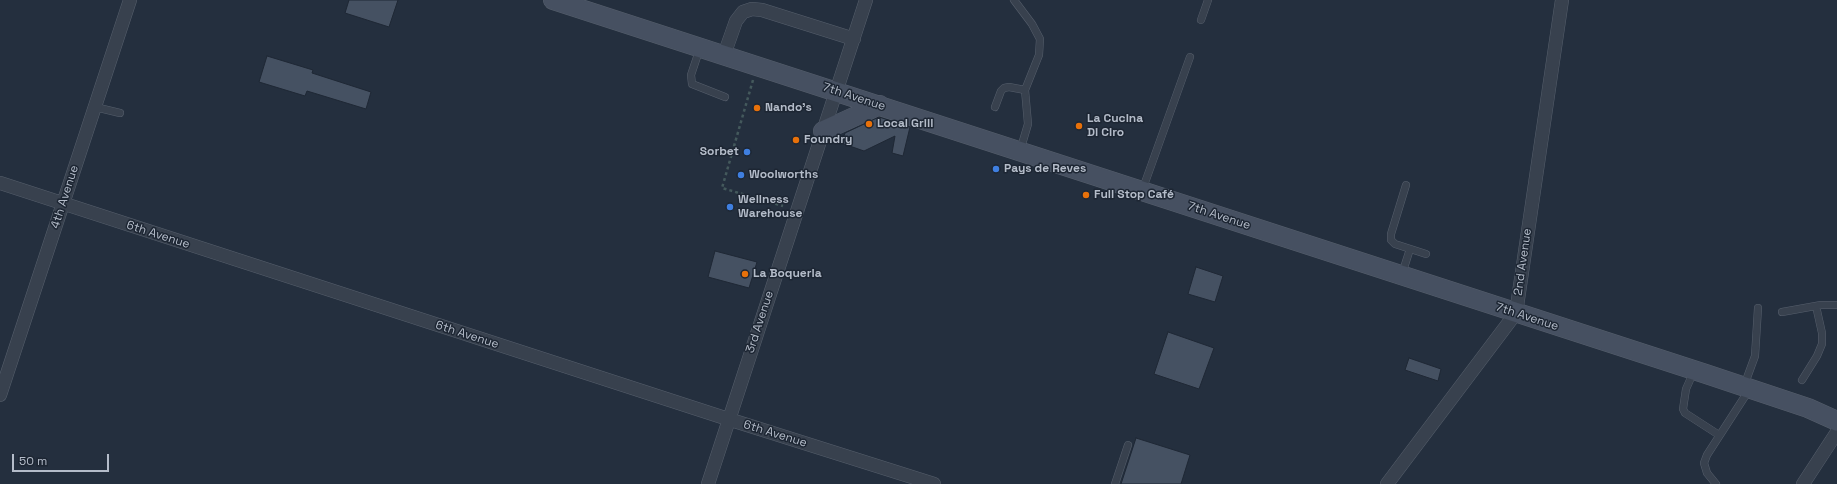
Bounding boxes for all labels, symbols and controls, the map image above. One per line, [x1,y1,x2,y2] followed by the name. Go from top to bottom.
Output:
[821,80,887,114] street label: 7th Avenue
[765,101,812,115] place label: Nando's
[752,103,762,113] marker: Nando's
[1087,112,1143,140] place label: La Cucina Di Ciro
[877,117,933,131] place label: Local Grill
[864,119,874,129] marker: Local Grill
[1074,121,1084,131] marker: La Cucina Di Ciro
[804,133,852,147] place label: Foundry
[791,135,801,145] marker: Foundry
[700,145,739,159] place label: Sorbet
[742,147,752,157] marker: Sorbet
[1004,162,1086,176] place label: Pays de Reves
[48,163,82,231] street label: 4th Avenue
[991,164,1001,174] marker: Pays de Reves
[749,168,818,182] place label: Woolworths
[736,170,746,180] marker: Woolworths
[1094,188,1174,202] place label: Full Stop Café
[1081,190,1091,200] marker: Full Stop Café
[738,193,802,221] place label: Wellness Warehouse
[1186,199,1252,233] street label: 7th Avenue
[725,202,735,212] marker: Wellness Warehouse
[125,218,191,252] street label: 6th Avenue
[1511,227,1535,297] street label: 2nd Avenue
[753,267,822,281] place label: La Boqueria
[740,269,750,279] marker: La Boqueria
[743,289,777,355] street label: 3rd Avenue
[1494,300,1560,334] street label: 7th Avenue
[434,318,500,352] street label: 6th Avenue
[741,418,809,450] street label: 6th Avenue
[14,446,111,472] scale bar
[19,453,47,469] text: 50 m

